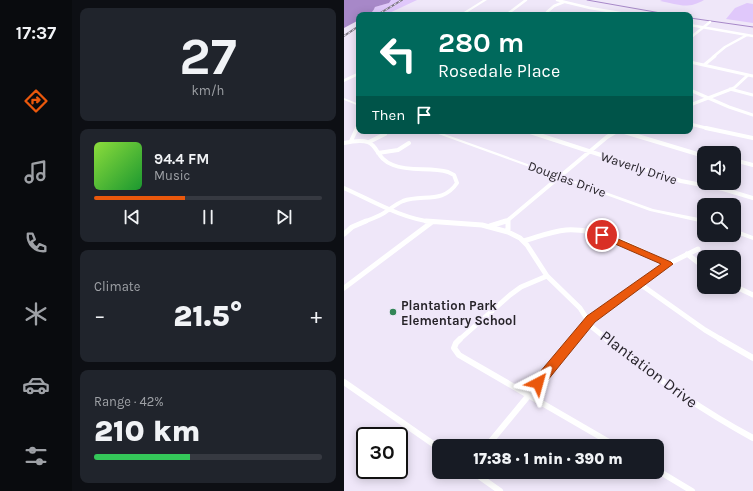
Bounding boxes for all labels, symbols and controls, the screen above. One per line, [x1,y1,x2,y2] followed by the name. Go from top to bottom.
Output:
[16,22,56,44] text: 17:37
[179,26,237,87] text: 27
[438,26,524,59] text: 280 m
[372,28,424,80] icon: left
[438,60,560,82] text: Rosedale Place
[192,83,224,98] text: km/h
[22,87,50,115] icon: directions
[413,104,435,126] icon: arrive
[372,106,405,124] text: Then
[697,146,741,294] map controls
[697,146,741,190] button: sound
[599,149,679,188] street label: Waverly Drive
[154,150,209,168] text: 94.4 FM
[22,158,50,186] icon: music
[526,158,608,200] street label: Douglas Drive
[154,168,190,183] text: Music
[697,198,741,242] button: search
[121,206,143,228] icon: previous
[197,206,219,228] icon: pause
[273,206,295,228] icon: next
[585,218,619,252] pin
[591,224,613,246] icon: arrive
[22,229,50,257] icon: phone
[697,250,741,294] button: layers
[94,279,140,294] text: Climate
[173,298,243,334] text: 21.5°
[401,298,516,328] place label: Plantation Park Elementary School
[22,300,50,328] icon: climate
[94,303,106,329] text: −
[310,303,322,329] text: +
[388,307,398,317] marker: Plantation Park Elementary School
[597,326,701,412] street label: Plantation Drive
[517,362,559,404] position arrow
[22,371,50,399] icon: car
[94,394,164,409] text: Range · 42%
[94,413,200,449] text: 210 km
[356,427,408,479] speed limit sign: 30
[22,442,50,470] icon: filters
[473,450,623,468] text: 17:38 · 1 min · 390 m

